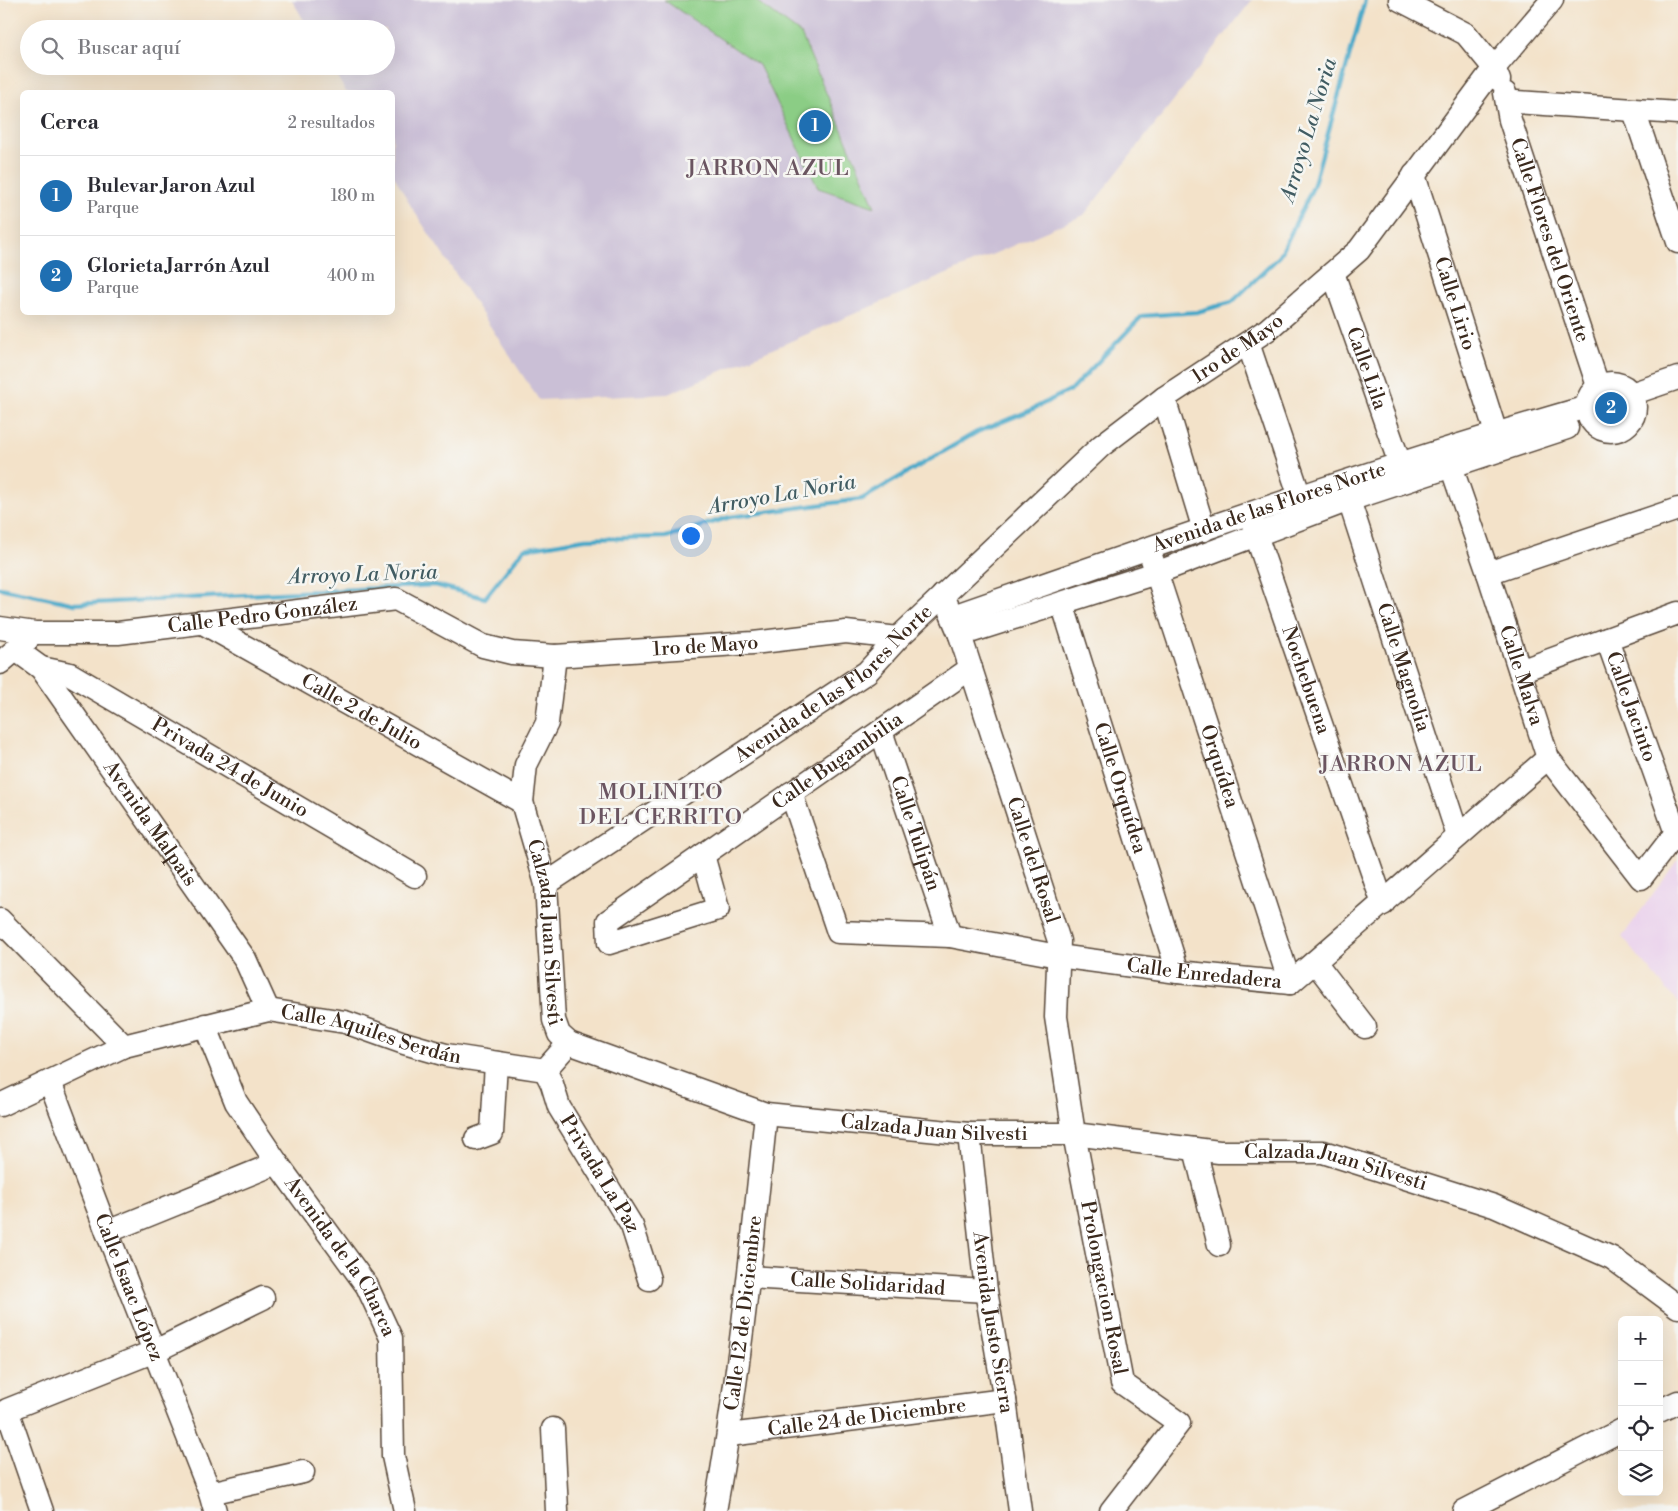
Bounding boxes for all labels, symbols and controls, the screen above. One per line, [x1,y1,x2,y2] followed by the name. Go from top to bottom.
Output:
[20,20,395,75] search box
[38,34,66,62] icon: search
[78,36,180,60] text: Buscar aquí
[1274,55,1343,207] water label: Arroyo La Noria
[799,107,831,145] pin: 1
[40,110,99,136] text: Cerca
[288,113,375,133] text: 2 resultados
[1504,135,1595,345] street label: Calle Flores del Oriente
[685,155,850,182] district label: JARRON AZUL
[87,174,255,198] text: Bulevar Jaron Azul
[52,186,60,206] text: 1
[331,186,375,206] text: 180 m
[87,198,139,218] text: Parque
[87,254,270,278] text: Glorieta Jarrón Azul
[1428,254,1481,354] street label: Calle Lirio
[51,266,61,286] text: 2
[327,266,375,286] text: 400 m
[87,278,139,298] text: Parque
[1187,309,1289,389] street label: 1ro de Mayo
[1340,324,1393,414] street label: Calle Lila
[1595,389,1627,427] pin: 2
[1148,457,1389,559] street label: Avenida de las Flores Norte
[704,469,858,521] water label: Arroyo La Noria
[678,523,704,549] your location
[286,559,438,591] water label: Arroyo La Noria
[166,591,359,639] street label: Calle Pedro González
[729,599,938,769] street label: Avenida de las Flores Norte
[1371,600,1436,736] street label: Calle Magnolia
[1493,622,1549,729] street label: Calle Malva
[1276,623,1336,738] street label: Nochebuena
[652,630,759,662] street label: 1ro de Mayo
[1600,648,1662,765] street label: Calle Jacinto
[297,668,426,756] street label: Calle 2 de Julio
[767,706,909,816] street label: Calle Bugambilia
[147,712,313,823] street label: Privada 24 de Junio
[1088,719,1153,858] street label: Calle Orquídea
[1194,721,1245,812] street label: Orquídea
[1318,751,1483,778] district label: JARRON AZUL
[97,755,203,891] street label: Avenida Malpais
[884,773,946,894] street label: Calle Tulipán
[579,779,743,831] district label: MOLINITO DEL CERRITO
[1001,794,1065,926] street label: Calle del Rosal
[521,836,568,1030] street label: Calzada Juan Silvesti
[1125,953,1284,995] street label: Calle Enredadera
[279,1000,463,1070] street label: Calle Aquiles Serdán
[839,1109,1028,1147] street label: Calzada Juan Silvesti
[554,1110,646,1236] street label: Privada La Paz
[1244,1139,1431,1197] street label: Calzada Juan Silvesti
[278,1171,402,1342] street label: Avenida de la Charca
[1075,1199,1133,1377] street label: Prolongacion Rosal
[89,1210,169,1365] street label: Calle Isaac López
[719,1214,768,1412] street label: Calle 12 de Diciembre
[967,1229,1019,1416] street label: Avenida Justo Sierra
[790,1267,947,1301] street label: Calle Solidaridad
[1618,1316,1663,1496] map controls
[1618,1316,1663,1361] button: +
[1618,1361,1663,1406] button: −
[766,1393,968,1442] street label: Calle 24 de Diciembre
[1618,1406,1663,1451] button: locate
[1618,1451,1663,1496] button: layers

